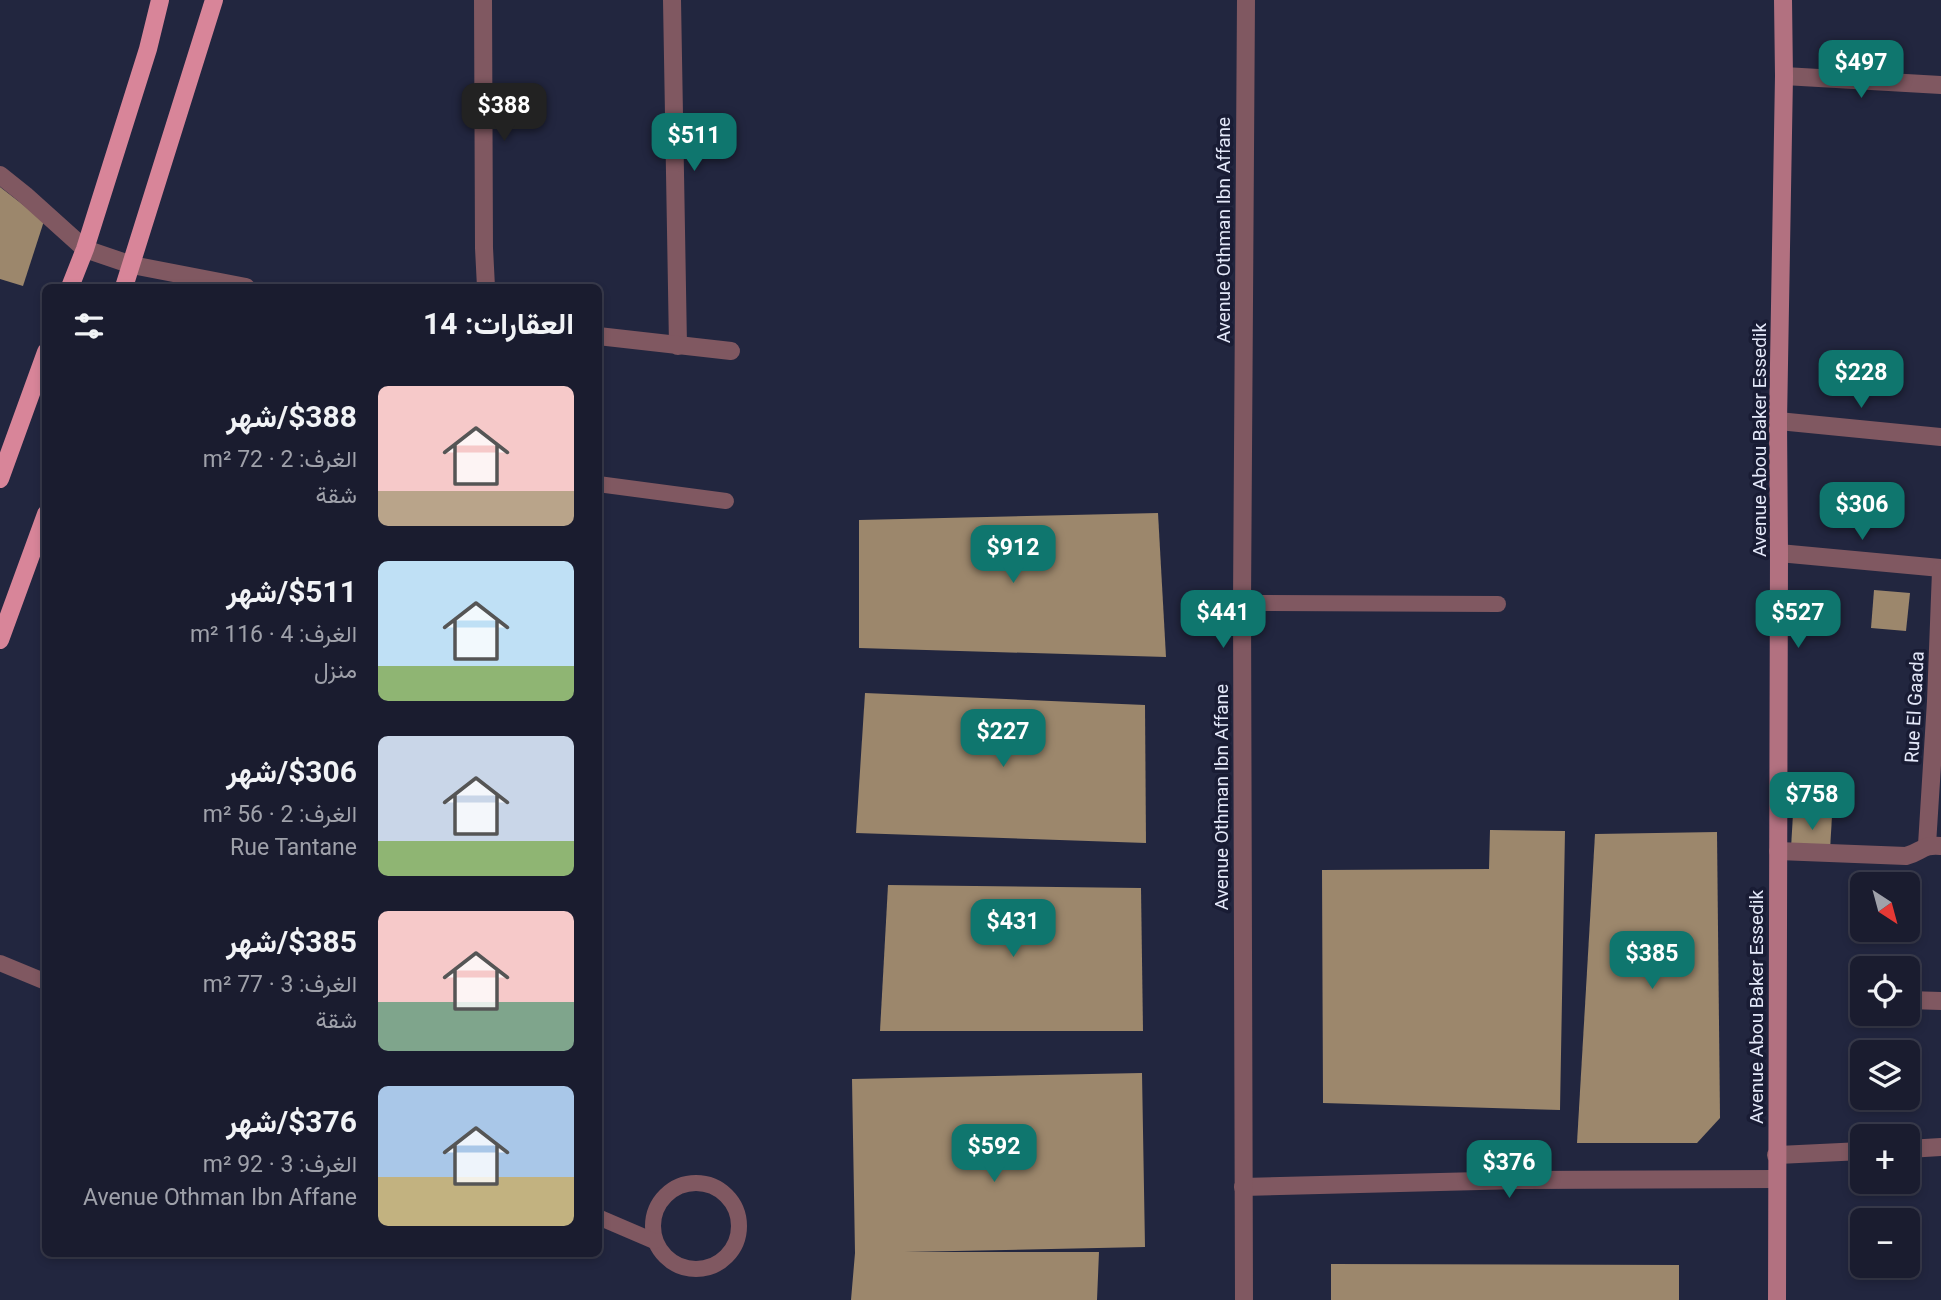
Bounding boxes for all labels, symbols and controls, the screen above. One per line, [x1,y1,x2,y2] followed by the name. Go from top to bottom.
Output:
[1820,41,1902,100] pin: $497
[1835,49,1887,76] text: $497
[463,83,545,143] pin: $388
[478,92,530,119] text: $388
[653,114,735,173] pin: $511
[1212,117,1235,343] street label: Avenue Othman Ibn Affane
[668,122,720,149] text: $511
[423,306,574,341] text: العقارات: 14
[70,307,108,345] icon: filters
[1748,323,1771,557] street label: Avenue Abou Baker Essedik
[1820,350,1902,410] pin: $228
[1835,359,1887,386] text: $228
[226,399,357,434] text: $388/شهر
[434,414,518,498] icon: home
[203,446,357,473] text: الغرف: 2 · 72 m²
[315,482,357,509] text: شقة
[1821,482,1903,542] pin: $306
[1836,491,1888,518] text: $306
[972,526,1054,585] pin: $912
[987,534,1039,561] text: $912
[226,574,357,609] text: $511/شهر
[434,589,518,673] icon: home
[1182,590,1264,650] pin: $441
[1757,590,1839,650] pin: $527
[1197,599,1249,626] text: $441
[1772,599,1824,626] text: $527
[190,621,357,648] text: الغرف: 4 · 116 m²
[1900,651,1929,763] street label: Rue El Gaada
[314,657,357,684] text: منزل
[1210,684,1233,910] street label: Avenue Othman Ibn Affane
[962,710,1044,769] pin: $227
[977,718,1029,745] text: $227
[226,754,357,789] text: $306/شهر
[434,764,518,848] icon: home
[1771,772,1853,832] pin: $758
[1786,781,1838,808] text: $758
[203,801,357,828] text: الغرف: 2 · 56 m²
[230,834,357,861] text: Rue Tantane
[1850,872,1920,942] north arrow
[1850,872,1920,1278] map controls
[1745,890,1768,1124] street label: Avenue Abou Baker Essedik
[972,900,1054,959] pin: $431
[987,908,1039,935] text: $431
[226,924,357,959] text: $385/شهر
[1611,932,1693,991] pin: $385
[434,939,518,1023] icon: home
[1626,940,1678,967] text: $385
[1850,956,1920,1026] button: locate
[203,971,357,998] text: الغرف: 3 · 77 m²
[315,1007,357,1034] text: شقة
[1850,1040,1920,1110] button: layers
[226,1104,357,1139] text: $376/شهر
[434,1114,518,1198] icon: home
[953,1124,1035,1184] pin: $592
[1850,1124,1920,1194] button: +
[968,1133,1020,1160] text: $592
[1468,1140,1550,1200] pin: $376
[1483,1149,1535,1176] text: $376
[203,1151,357,1178] text: الغرف: 3 · 92 m²
[83,1184,357,1211] text: Avenue Othman Ibn Affane
[1850,1208,1920,1278] button: −

